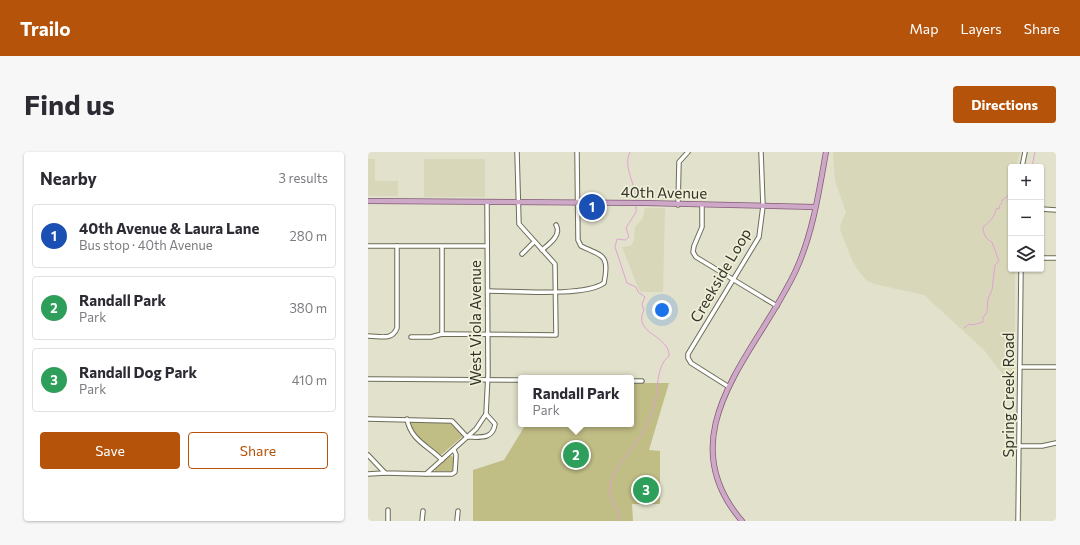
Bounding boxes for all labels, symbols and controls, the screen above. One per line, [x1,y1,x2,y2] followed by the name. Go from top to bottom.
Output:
[20,17,71,40] text: Trailo
[910,20,938,37] text: Map
[960,20,1002,37] text: Layers
[1024,20,1060,37] text: Share
[953,86,1056,123] button: Directions
[24,87,115,121] text: Find us
[1008,164,1044,272] map controls
[1008,164,1044,200] button: +
[40,168,97,189] text: Nearby
[279,170,328,186] text: 3 results
[621,182,707,202] street label: 40th Avenue
[579,192,605,222] pin: 1
[1008,200,1044,236] button: −
[79,219,259,237] text: 40th Avenue & Laura Lane
[686,225,754,325] street label: Creekside Loop
[51,228,57,244] text: 1
[290,228,327,244] text: 280 m
[1008,236,1044,272] button: layers
[79,237,213,253] text: Bus stop · 40th Avenue
[466,260,484,386] street label: West Viola Avenue
[79,291,166,309] text: Randall Park
[50,300,58,316] text: 2
[289,300,327,316] text: 380 m
[652,300,672,320] your location
[79,309,106,325] text: Park
[999,333,1017,457] street label: Spring Creek Road
[79,363,197,381] text: Randall Dog Park
[50,372,58,388] text: 3
[292,372,327,388] text: 410 m
[518,375,634,427] popup
[79,381,106,397] text: Park
[532,384,620,402] text: Randall Park
[532,402,560,418] text: Park
[40,432,180,469] button: Save
[188,432,328,469] button: Share
[563,440,589,470] pin: 2
[633,475,659,505] pin: 3

